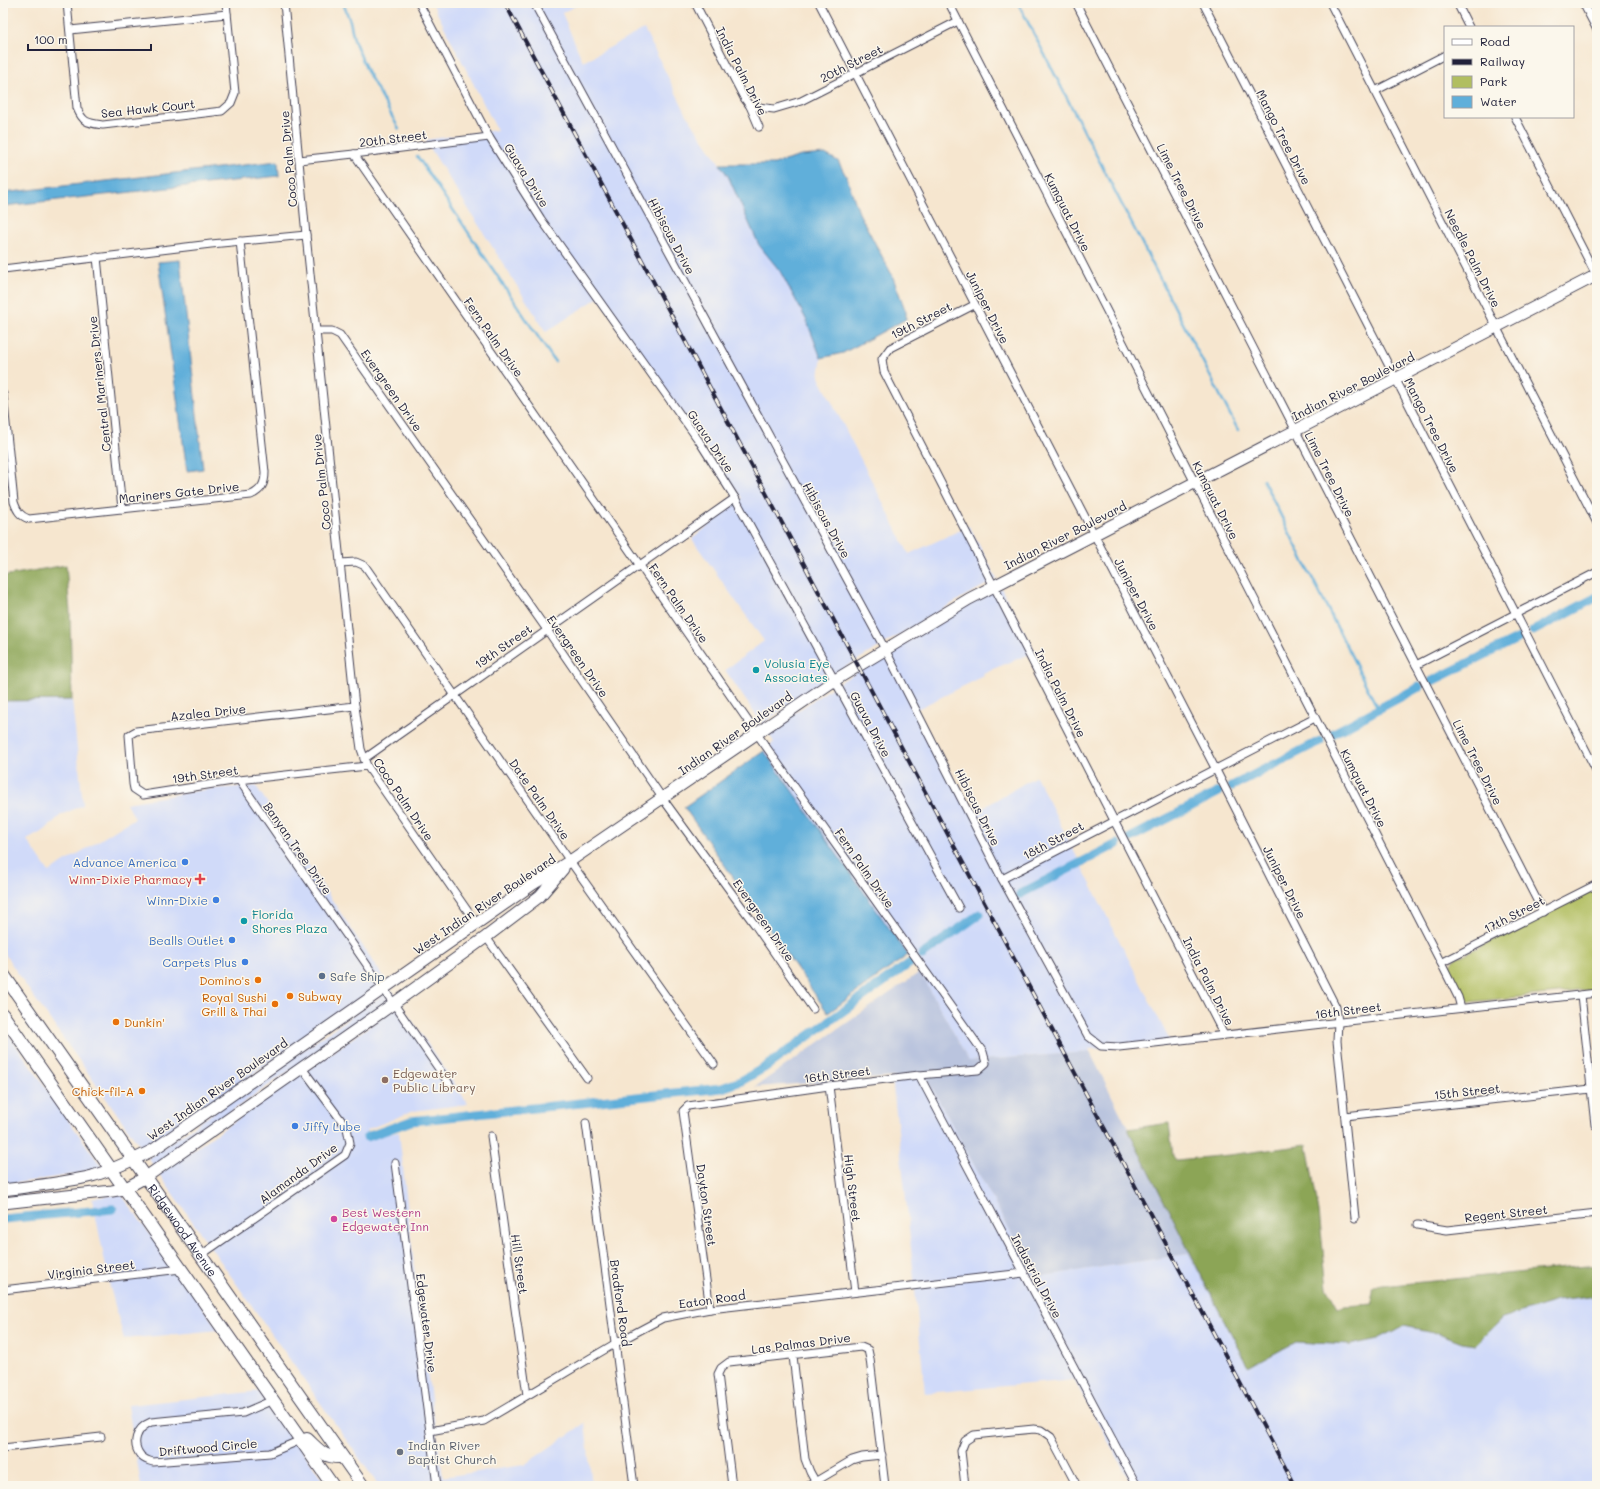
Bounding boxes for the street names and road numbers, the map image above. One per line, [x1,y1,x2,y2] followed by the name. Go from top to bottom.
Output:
[713,24,771,118] street label: India Palm Drive
[817,40,885,86] street label: 20th Street
[1253,87,1315,187] street label: Mango Tree Drive
[100,95,196,121] street label: Sea Hawk Court
[276,110,300,208] street label: Coco Palm Drive
[358,126,428,150] street label: 20th Street
[501,140,553,210] street label: Guava Drive
[1154,141,1210,231] street label: Lime Tree Drive
[1041,170,1095,254] street label: Kumquat Drive
[645,195,699,277] street label: Hibiscus Drive
[1441,206,1505,310] street label: Needle Palm Drive
[963,268,1013,346] street label: Juniper Drive
[461,294,527,380] street label: Fern Palm Drive
[888,298,954,342] street label: 19th Street
[84,315,114,453] street label: Central Mariners Drive
[358,346,426,434] street label: Evergreen Drive
[1289,348,1417,424] street label: Indian River Boulevard
[1401,375,1463,475] street label: Mango Tree Drive
[684,407,738,475] street label: Guava Drive
[1302,429,1358,519] street label: Lime Tree Drive
[308,433,334,531] street label: Coco Palm Drive
[1189,458,1243,542] street label: Kumquat Drive
[118,478,240,506] street label: Mariners Gate Drive
[800,479,854,561] street label: Hibiscus Drive
[1001,497,1129,573] street label: Indian River Boulevard
[1111,555,1163,633] street label: Juniper Drive
[646,560,712,646] street label: Fern Palm Drive
[544,612,612,700] street label: Evergreen Drive
[471,620,535,672] street label: 19th Street
[1032,646,1090,740] street label: India Palm Drive
[675,687,795,778] street label: Indian River Boulevard
[847,688,895,760] street label: Guava Drive
[169,700,247,724] street label: Azalea Drive
[1450,717,1506,807] street label: Lime Tree Drive
[1337,746,1391,830] street label: Kumquat Drive
[370,754,438,844] street label: Coco Palm Drive
[506,755,574,843] street label: Date Palm Drive
[171,761,239,787] street label: 19th Street
[952,766,1004,848] street label: Hibiscus Drive
[260,799,336,897] street label: Banyan Tree Drive
[1020,817,1086,863] street label: 18th Street
[832,825,898,911] street label: Fern Palm Drive
[1260,843,1310,921] street label: Juniper Drive
[410,850,558,958] street label: West Indian River Boulevard
[730,876,798,964] street label: Evergreen Drive
[1481,892,1547,936] street label: 17th Street
[1180,934,1238,1028] street label: India Palm Drive
[1314,998,1382,1022] street label: 16th Street
[144,1034,291,1144] street label: West Indian River Boulevard
[803,1062,871,1086] street label: 16th Street
[1433,1080,1501,1102] street label: 15th Street
[256,1139,340,1207] street label: Alamanda Drive
[841,1153,865,1223] street label: High Street
[693,1163,721,1247] street label: Dayton Street
[145,1180,221,1280] street label: Ridgewood Avenue
[1464,1201,1548,1225] street label: Regent Street
[1008,1231,1066,1321] street label: Industrial Drive
[508,1233,532,1295] street label: Hill Street
[46,1256,136,1282] street label: Virginia Street
[607,1258,635,1348] street label: Bradford Road
[413,1272,441,1374] street label: Edgewater Drive
[678,1286,747,1312] street label: Eaton Road
[751,1329,851,1357] street label: Las Palmas Drive
[158,1435,258,1459] street label: Driftwood Circle

